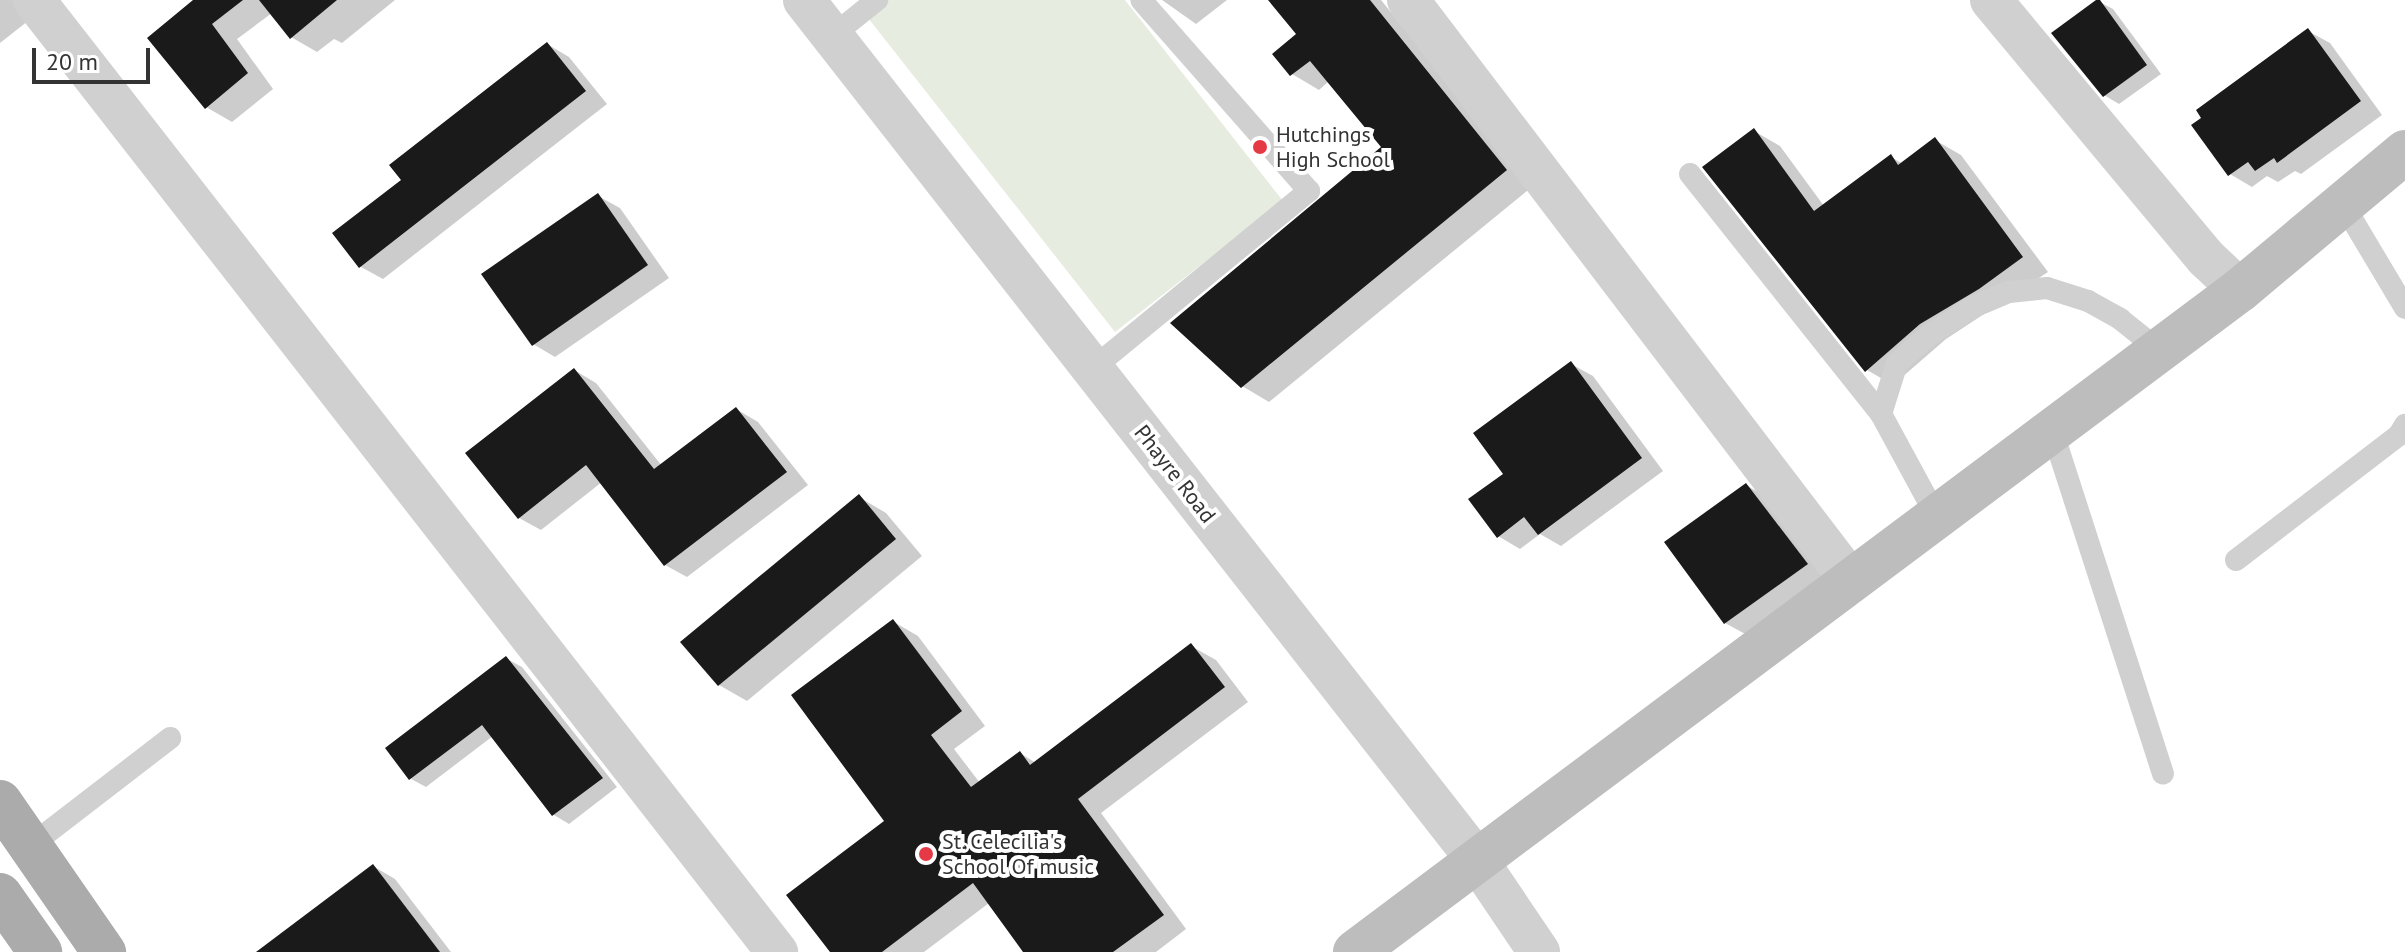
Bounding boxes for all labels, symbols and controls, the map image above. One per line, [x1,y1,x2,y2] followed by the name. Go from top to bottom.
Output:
[36,32,154,82] scale bar
[46,46,98,77] text: 20 m
[1276,121,1390,172] place label: Hutchings High School
[1251,138,1269,156] marker: Hutchings High School
[1129,420,1221,528] street label: Phayre Road
[942,828,1094,880] place label: St. Celecilia's School Of music
[917,845,935,863] marker: St. Celecilia's School Of music

